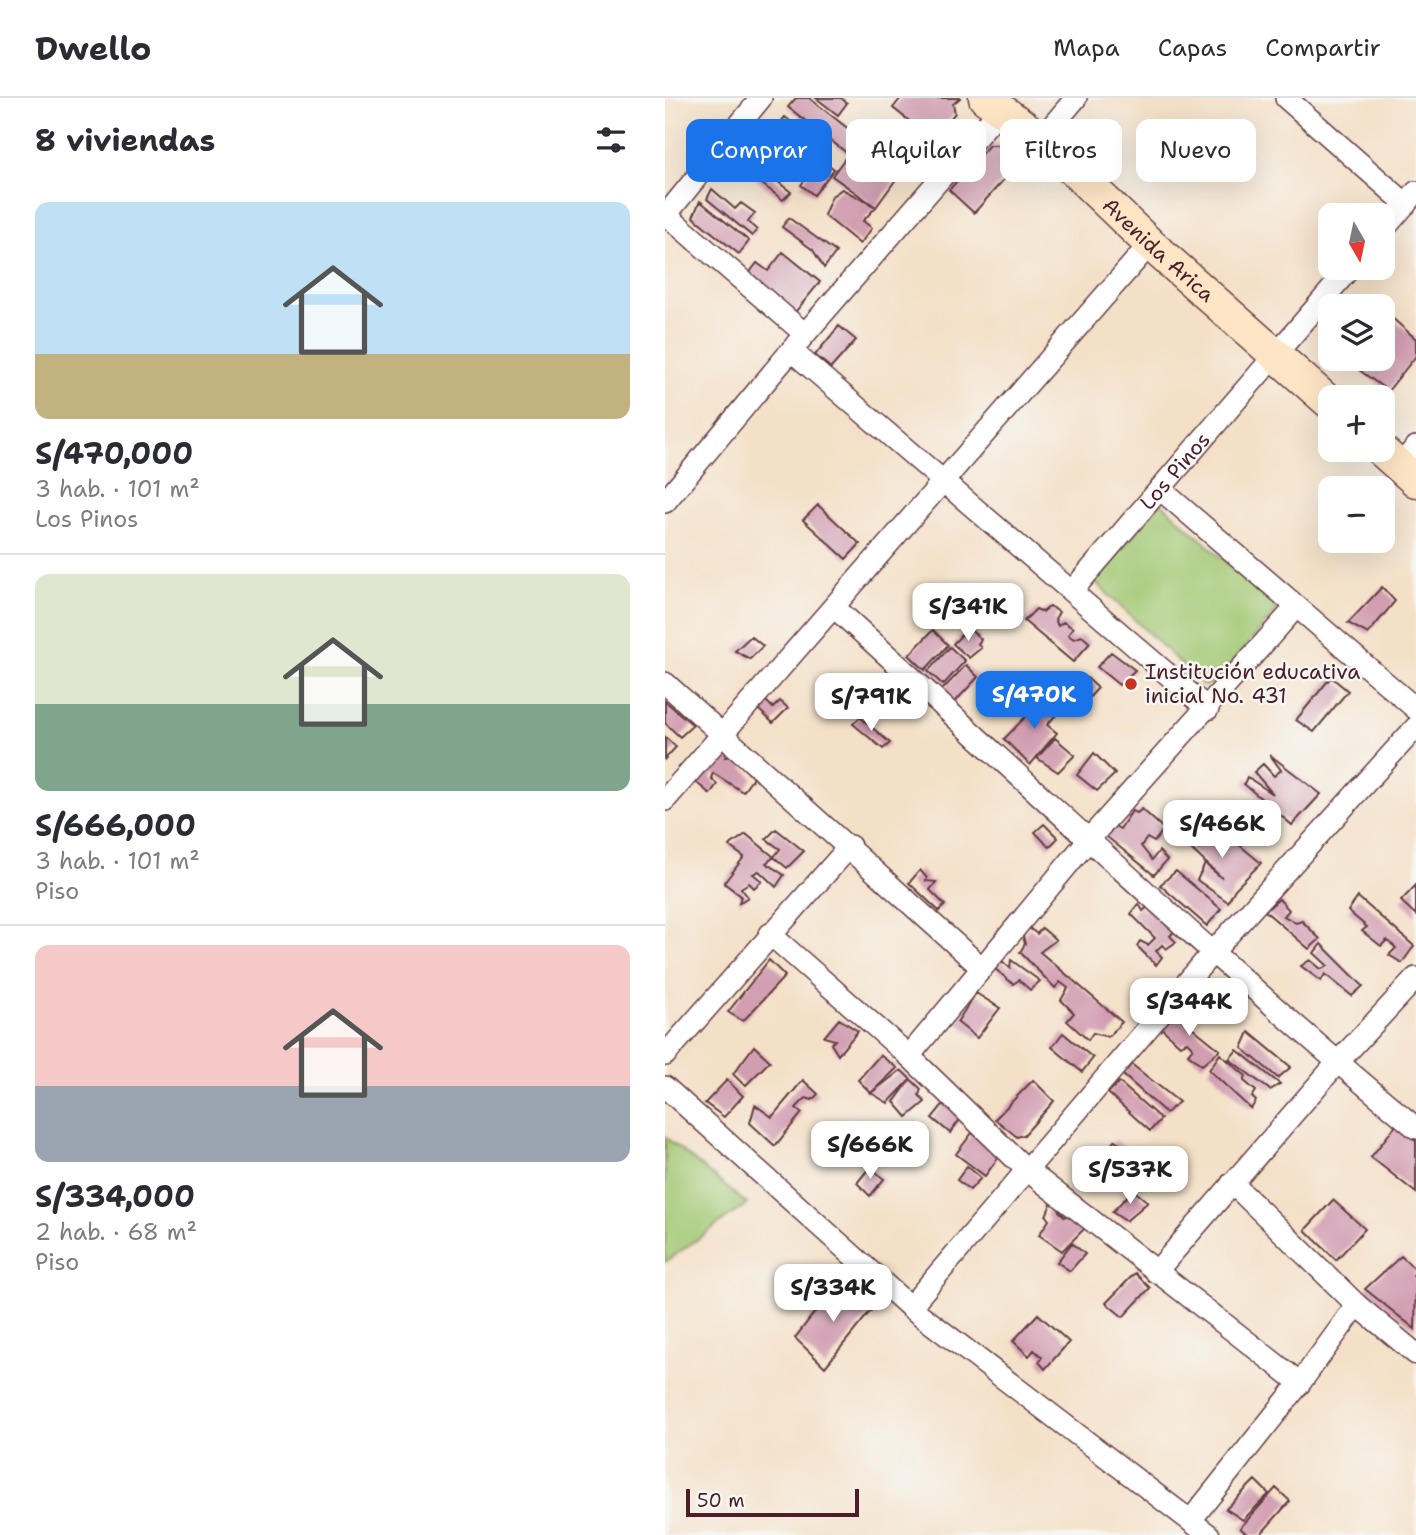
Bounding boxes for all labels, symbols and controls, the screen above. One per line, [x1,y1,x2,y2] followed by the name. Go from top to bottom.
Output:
[35,26,151,71] text: Dwello
[1053,32,1120,64] text: Mapa
[1158,32,1227,64] text: Capas
[1265,32,1381,64] text: Compartir
[686,119,832,182] chip: Comprar
[846,119,986,182] chip: Alquilar
[1000,119,1122,182] chip: Filtros
[1136,119,1256,182] chip: Nuevo
[35,120,215,161] text: 8 viviendas
[592,121,630,159] icon: filters
[1096,192,1220,308] street label: Avenida Arica
[1318,203,1395,280] north arrow
[1318,203,1395,553] map controls
[270,247,396,373] icon: home
[1318,294,1395,371] button: layers
[1318,385,1395,462] button: +
[1134,426,1216,516] street label: Los Pinos
[35,433,193,474] text: S/470,000
[35,474,200,504] text: 3 hab. · 101 m²
[1318,476,1395,553] button: −
[35,504,138,534] text: Los Pinos
[911,584,1025,643] pin: S/341K
[928,591,1008,621] text: S/341K
[270,619,396,745] icon: home
[1145,658,1360,710] place label: Institución educativa inicial No. 431
[977,672,1091,731] pin: S/470K
[814,674,928,733] pin: S/791K
[1123,676,1139,692] marker: Institución educativa inicial No. 431
[992,679,1076,709] text: S/470K
[831,681,911,711] text: S/791K
[1165,800,1279,860] pin: S/466K
[35,805,196,846] text: S/666,000
[1179,808,1265,838] text: S/466K
[35,846,200,876] text: 3 hab. · 101 m²
[35,876,79,906] text: Piso
[1132,978,1246,1038] pin: S/344K
[1146,986,1232,1016] text: S/344K
[270,990,396,1116] icon: home
[813,1122,927,1181] pin: S/666K
[827,1129,913,1159] text: S/666K
[1073,1146,1187,1206] pin: S/537K
[1088,1154,1172,1184] text: S/537K
[35,1176,195,1217] text: S/334,000
[35,1217,197,1247] text: 2 hab. · 68 m²
[35,1247,79,1277] text: Piso
[776,1264,890,1324] pin: S/334K
[790,1272,876,1302] text: S/334K
[686,1486,859,1518] scale bar
[697,1488,745,1513] text: 50 m

